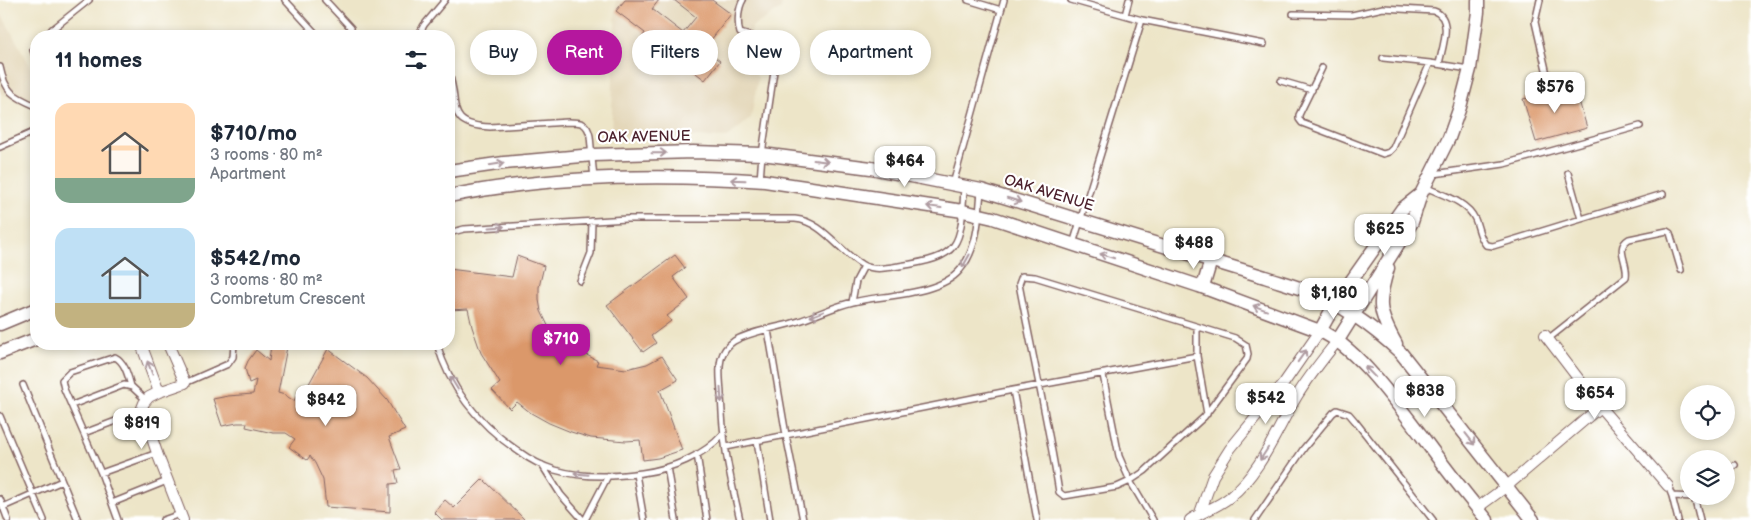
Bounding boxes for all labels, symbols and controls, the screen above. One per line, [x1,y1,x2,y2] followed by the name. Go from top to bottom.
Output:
[470,30,537,75] chip: Buy
[547,30,622,75] chip: Rent
[632,30,718,75] chip: Filters
[728,30,800,75] chip: New
[810,30,931,75] chip: Apartment
[402,46,430,74] icon: filters
[55,48,142,73] text: 11 homes
[1525,72,1585,114] pin: $576
[1536,78,1574,97] text: $576
[210,121,297,146] text: $710/mo
[95,123,155,183] icon: home
[597,127,691,147] street label: OAK AVENUE
[210,146,323,165] text: 3 rooms · 80 m²
[875,146,935,188] pin: $464
[650,148,667,158] one-way arrow
[885,152,925,171] text: $464
[813,157,829,167] one-way arrow
[489,158,505,168] one-way arrow
[210,165,286,184] text: Apartment
[1002,170,1096,216] street label: OAK AVENUE
[731,175,747,184] one-way arrow
[1006,195,1022,205] one-way arrow
[926,201,942,211] one-way arrow
[1355,214,1415,256] pin: $625
[1365,220,1405,239] text: $625
[489,223,505,232] one-way arrow
[1164,228,1224,270] pin: $488
[1174,234,1214,253] text: $488
[210,246,301,271] text: $542/mo
[95,248,155,308] icon: home
[1099,250,1115,260] one-way arrow
[960,253,970,267] one-way arrow
[210,271,323,290] text: 3 rooms · 80 m²
[1293,278,1375,320] pin: $1,180
[1310,284,1358,303] text: $1,180
[210,290,365,309] text: Combretum Crescent
[1253,303,1269,312] one-way arrow
[810,310,825,319] one-way arrow
[531,324,591,366] pin: $710
[543,330,579,349] text: $710
[1297,350,1307,364] one-way arrow
[145,360,154,376] one-way arrow
[1364,366,1376,378] one-way arrow
[448,376,458,390] one-way arrow
[1395,376,1455,418] pin: $838
[1565,378,1625,420] pin: $654
[1236,382,1296,425] pin: $542
[1405,382,1445,401] text: $838
[296,384,356,427] pin: $842
[1576,384,1614,403] text: $654
[1680,385,1735,505] map controls
[1680,385,1735,440] button: locate
[717,387,726,403] one-way arrow
[1247,389,1285,408] text: $542
[306,391,346,410] text: $842
[112,408,172,450] pin: $819
[124,414,160,433] text: $819
[1464,433,1475,446] one-way arrow
[1259,447,1269,461] one-way arrow
[1680,450,1735,505] button: layers
[573,470,589,479] one-way arrow

